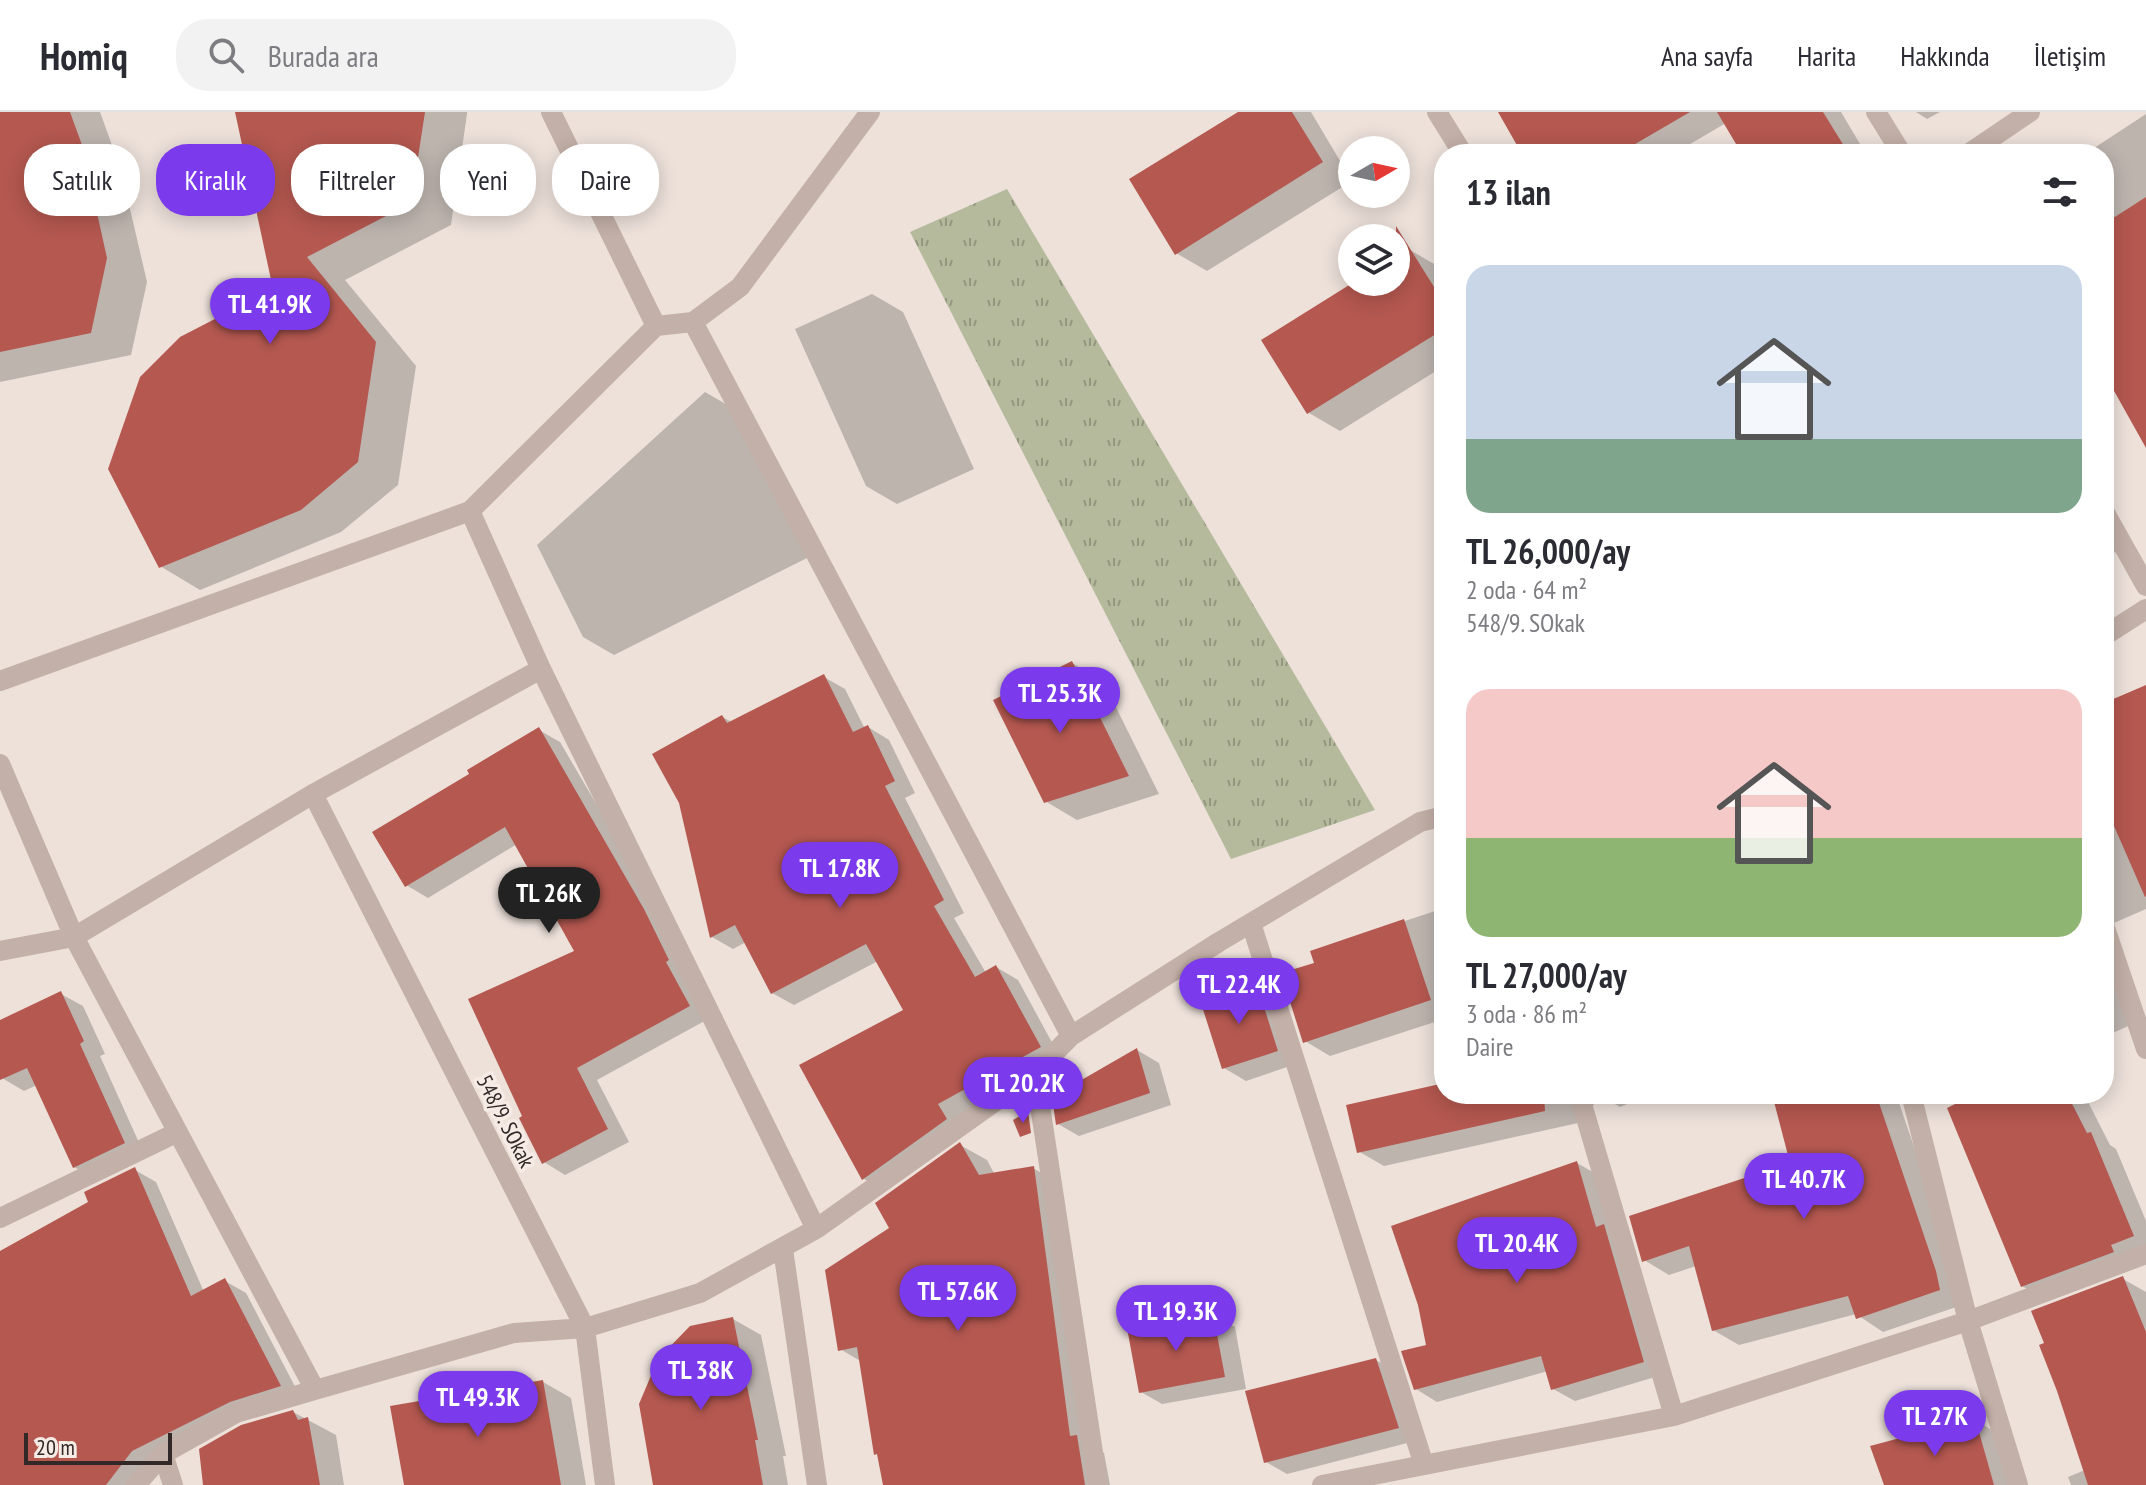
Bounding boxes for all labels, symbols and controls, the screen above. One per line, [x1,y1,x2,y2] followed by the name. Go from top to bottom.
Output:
[176,19,736,91] search box
[40,31,128,80] text: Homiq
[204,33,248,77] icon: search
[268,36,379,75] text: Burada ara
[1661,37,1753,74] text: Ana sayfa
[1797,37,1856,74] text: Harita
[1900,37,1990,74] text: Hakkında
[2034,37,2106,74] text: İletişim
[1338,136,1410,208] north arrow
[1338,136,1410,296] map controls
[24,144,140,216] chip: Satılık
[156,144,275,216] chip: Kiralık
[291,144,424,216] chip: Filtreler
[440,144,536,216] chip: Yeni
[552,144,659,216] chip: Daire
[1466,170,1551,214] text: 13 ilan
[2038,170,2082,214] icon: filters
[1338,224,1410,296] button: layers
[187,278,353,346] pin: TL 41.9K
[228,287,312,320] text: TL 41.9K
[1702,317,1846,461] icon: home
[1466,529,1630,573] text: TL 26,000/ay
[1466,573,1587,606] text: 2 oda · 64 m²
[1466,606,1585,639] text: 548/9. SOkak
[977,667,1143,735] pin: TL 25.3K
[1018,676,1102,709] text: TL 25.3K
[1702,741,1846,885] icon: home
[757,842,923,910] pin: TL 17.8K
[799,851,881,884] text: TL 17.8K
[484,867,614,935] pin: TL 26K
[516,876,582,909] text: TL 26K
[1466,953,1627,997] text: TL 27,000/ay
[1156,958,1322,1026] pin: TL 22.4K
[1197,967,1281,1000] text: TL 22.4K
[1466,997,1587,1030] text: 3 oda · 86 m²
[1466,1030,1514,1063] text: Daire
[940,1057,1106,1125] pin: TL 20.2K
[981,1066,1065,1099] text: TL 20.2K
[471,1070,542,1173] street label: 548/9. SOkak
[1721,1153,1887,1221] pin: TL 40.7K
[1762,1162,1846,1195] text: TL 40.7K
[1434,1217,1600,1285] pin: TL 20.4K
[1475,1226,1559,1259] text: TL 20.4K
[875,1265,1041,1333] pin: TL 57.6K
[917,1274,999,1307] text: TL 57.6K
[1093,1285,1259,1353] pin: TL 19.3K
[1134,1294,1218,1327] text: TL 19.3K
[636,1344,766,1412] pin: TL 38K
[668,1353,734,1386] text: TL 38K
[395,1371,561,1439] pin: TL 49.3K
[436,1380,520,1413] text: TL 49.3K
[1870,1390,2000,1458] pin: TL 27K
[1902,1399,1968,1432] text: TL 27K
[24,1429,172,1465] scale bar
[36,1433,75,1461] text: 20 m

